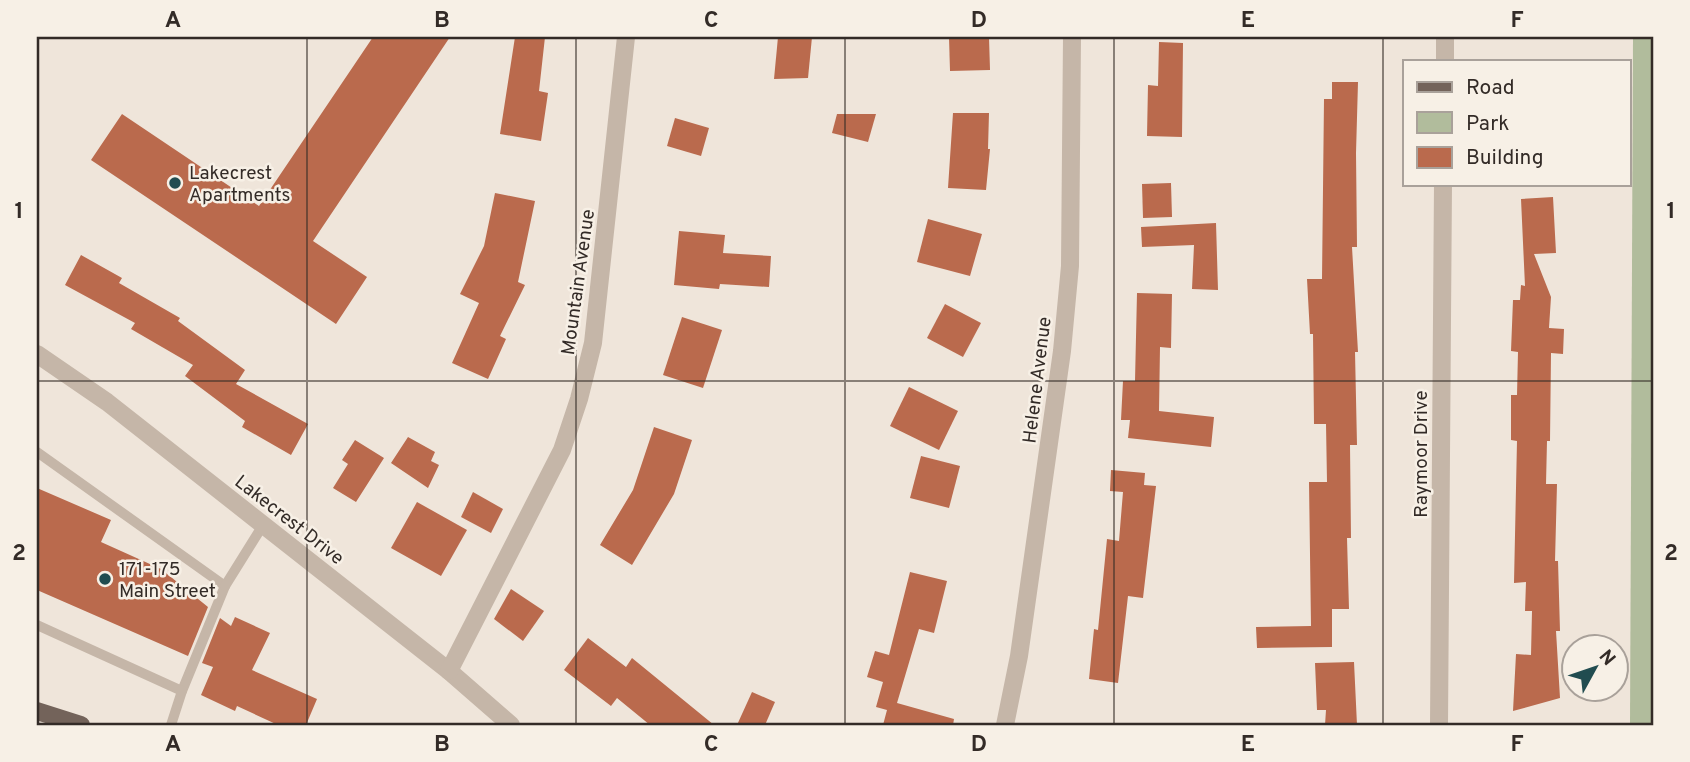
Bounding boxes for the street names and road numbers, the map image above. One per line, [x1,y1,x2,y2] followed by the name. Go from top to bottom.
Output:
[557,208,601,357] street label: Mountain Avenue
[1018,316,1058,445] street label: Helene Avenue
[1410,390,1434,518] street label: Raymoor Drive
[229,470,348,571] street label: Lakecrest Drive

